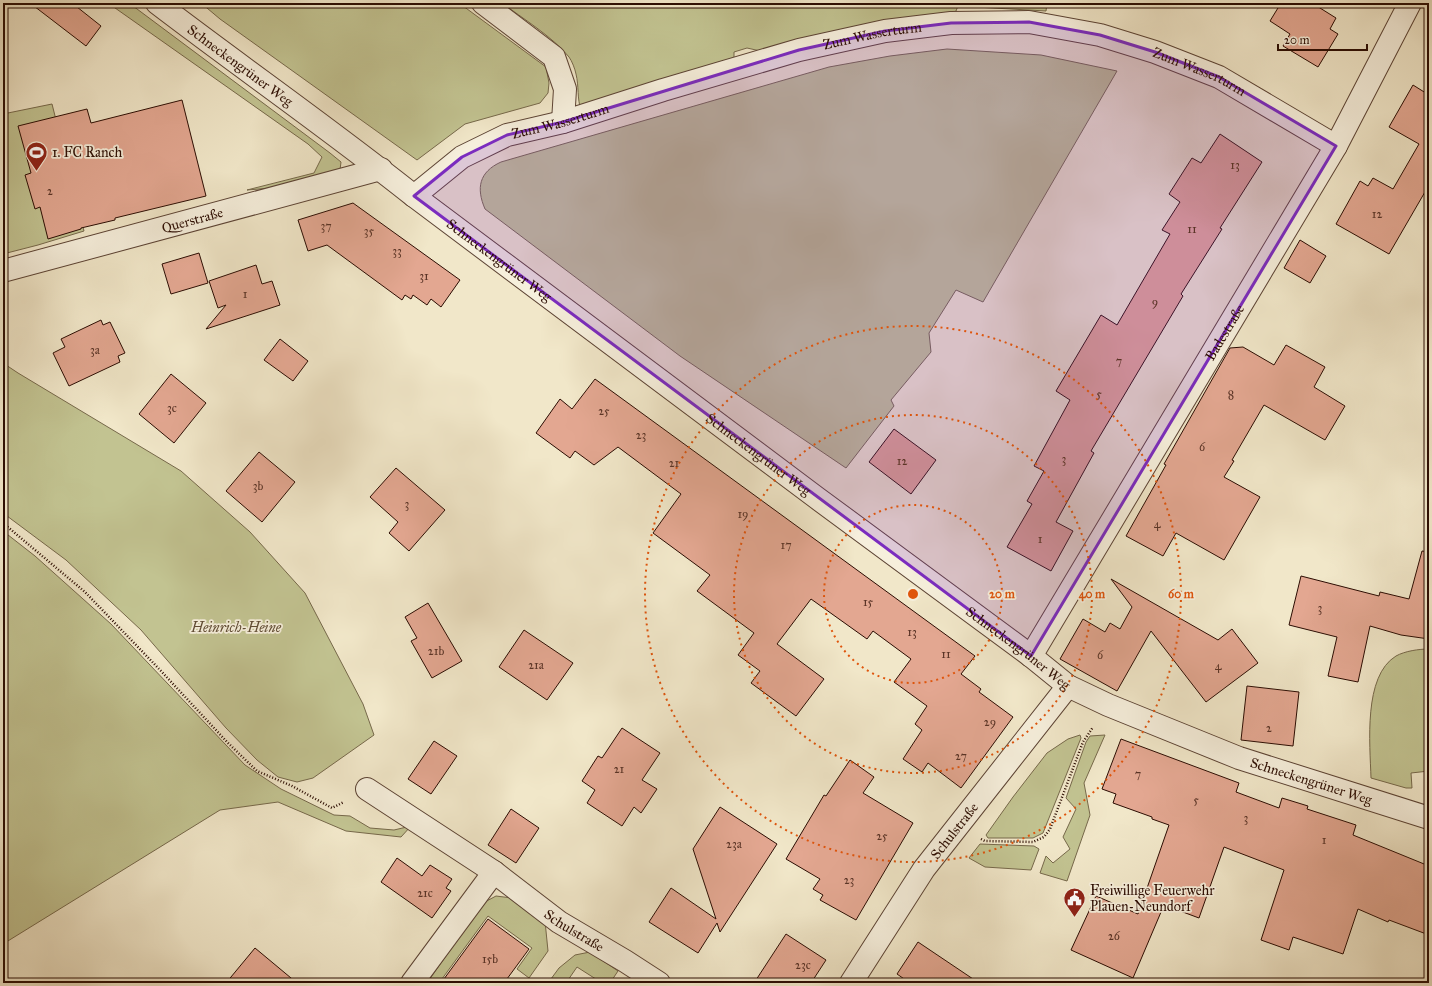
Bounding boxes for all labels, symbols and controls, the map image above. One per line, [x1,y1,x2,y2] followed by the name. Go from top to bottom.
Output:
[821,19,923,53] street label: Zum Wasserturm
[184,21,297,110] street label: Schneckengrüner Weg
[1278,26,1367,52] scale bar
[1284,33,1310,47] text: 20 m
[1150,44,1249,100] street label: Zum Wasserturm
[510,100,611,143] street label: Zum Wasserturm
[23,139,49,172] sports icon: 1. FC Ranch
[52,144,122,161] place label: 1. FC Ranch
[1230,158,1240,172] house number: 13
[47,184,53,198] house number: 2
[160,204,225,237] street label: Querstraße
[1372,207,1382,221] house number: 12
[443,215,555,305] street label: Schneckengrüner Weg
[320,219,332,233] house number: 37
[1187,222,1197,236] house number: 11
[364,224,375,238] house number: 35
[392,244,402,258] house number: 33
[419,269,429,283] house number: 31
[243,287,248,301] house number: 1
[1152,295,1158,309] house number: 9
[1202,301,1248,364] street label: Badestraße
[90,343,101,357] house number: 3a
[1116,354,1122,368] house number: 7
[1096,387,1102,401] house number: 5
[1228,388,1234,402] house number: 8
[167,401,177,415] house number: 3c
[598,404,610,418] house number: 25
[702,410,815,500] street label: Schneckengrüner Weg
[636,428,647,442] house number: 23
[1199,440,1206,454] house number: 6
[1062,452,1067,466] house number: 3
[897,454,907,468] house number: 12
[669,456,680,470] house number: 21
[253,479,263,493] house number: 3b
[405,497,410,511] house number: 3
[737,507,749,521] house number: 19
[1154,517,1161,531] house number: 4
[1038,532,1043,546] house number: 1
[780,538,792,552] house number: 17
[906,587,920,601] centre of rings
[989,587,1016,601] text: 20 m
[1079,587,1106,602] text: 40 m
[1168,587,1195,601] text: 60 m
[863,595,874,609] house number: 15
[1318,601,1323,615] house number: 3
[962,603,1074,694] street label: Schneckengrüner Weg
[190,619,282,636] park label: Heinrich-Heine
[907,625,917,639] house number: 13
[428,644,444,658] house number: 21b
[941,647,951,661] house number: 11
[1097,648,1104,662] house number: 6
[528,658,545,672] house number: 21a
[1215,659,1222,673] house number: 4
[984,715,996,729] house number: 29
[1266,721,1272,735] house number: 2
[955,749,967,763] house number: 27
[1248,754,1375,809] street label: Schneckengrüner Weg
[614,762,625,776] house number: 21
[1135,767,1141,781] house number: 7
[1193,793,1199,807] house number: 5
[927,799,982,863] street label: Schulstraße
[1244,811,1249,825] house number: 3
[876,829,888,843] house number: 25
[1322,833,1327,847] house number: 1
[726,837,743,851] house number: 23a
[844,873,855,887] house number: 23
[1090,882,1215,915] place label: Freiwillige Feuerwehr Plauen-Neundorf
[1061,885,1087,918] public building icon: Freiwillige Feuerwehr Plauen-Neundorf
[417,886,433,900] house number: 21c
[541,906,607,956] street label: Schulstraße
[1108,929,1121,943] house number: 26
[482,952,498,966] house number: 15b
[795,958,811,972] house number: 23c

